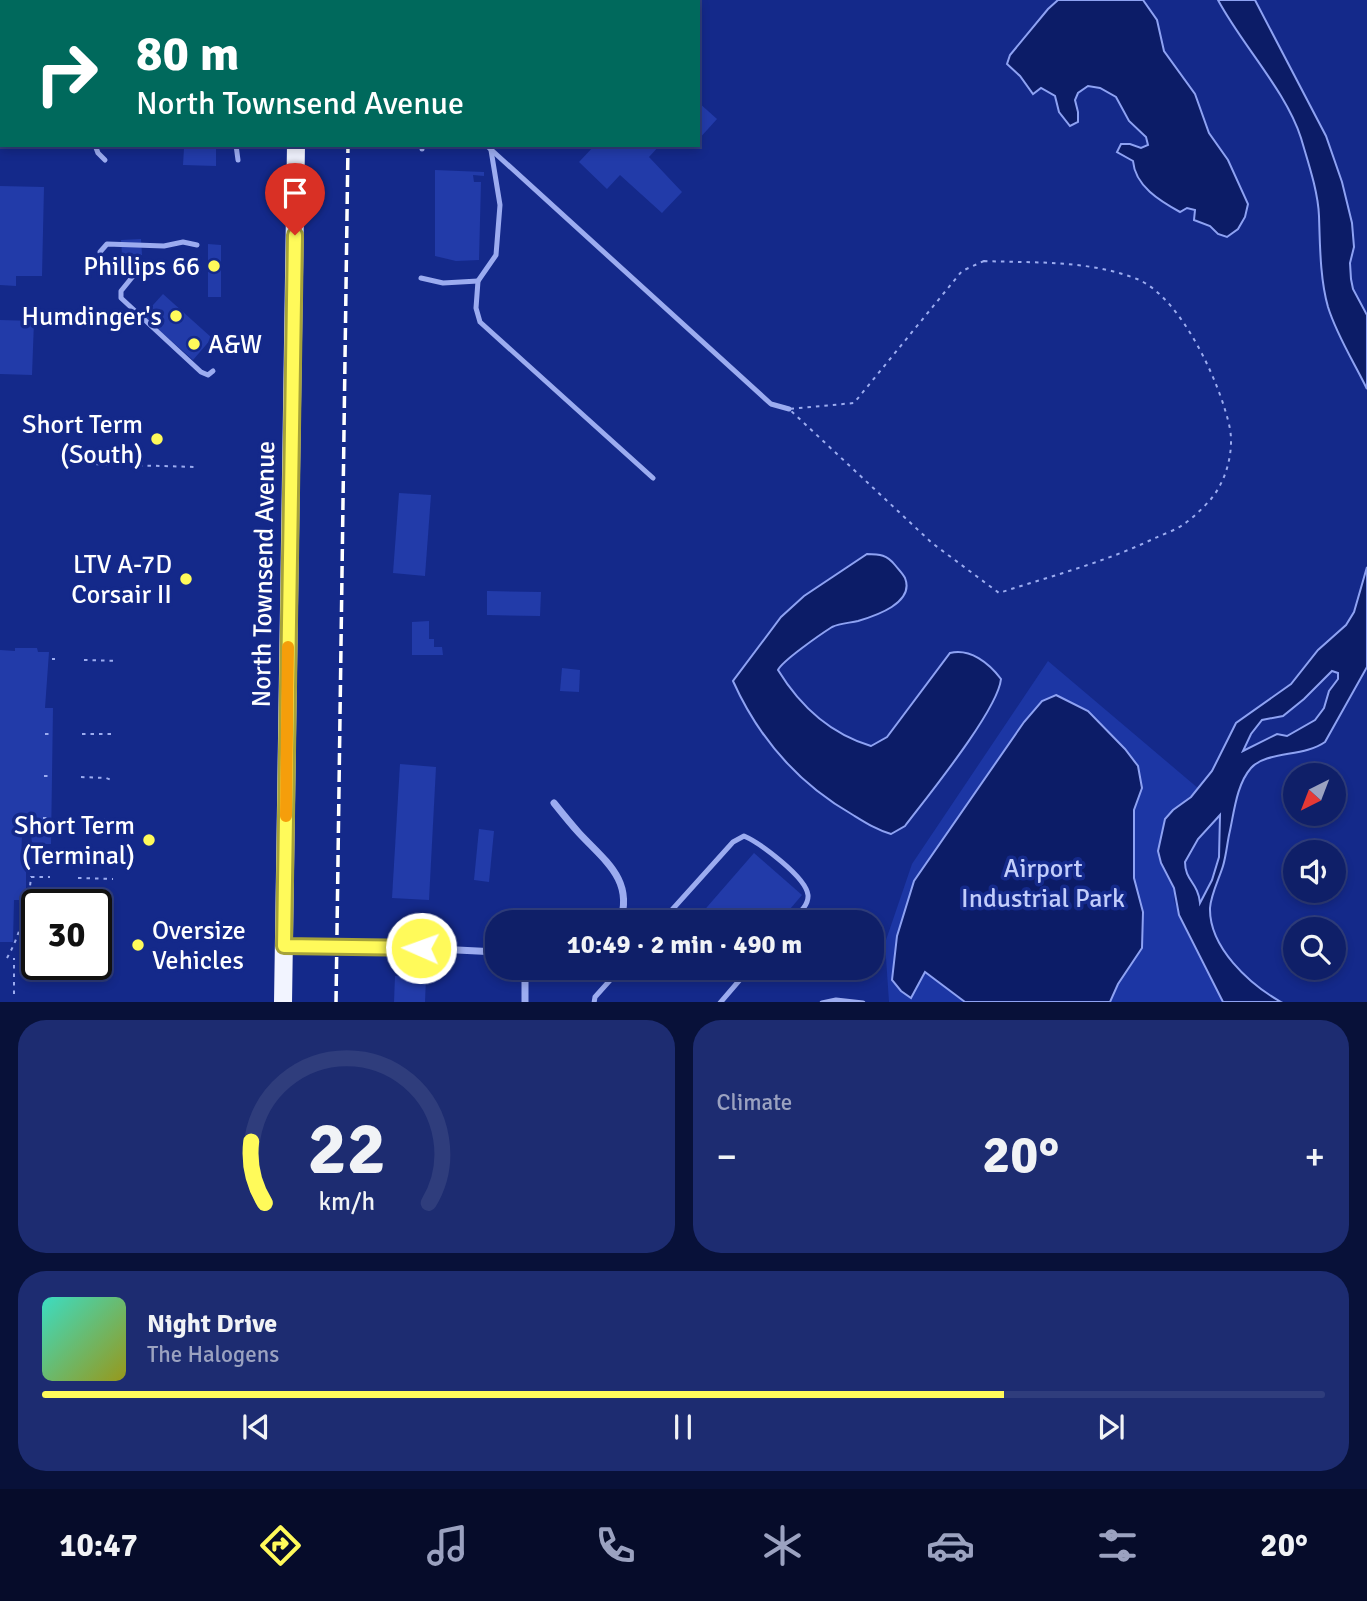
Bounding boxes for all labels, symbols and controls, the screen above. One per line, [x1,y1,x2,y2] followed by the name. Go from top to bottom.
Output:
[136,24,239,84] text: 80 m
[21,28,112,119] icon: right
[136,84,464,123] text: North Townsend Avenue
[265,163,325,235] pin
[276,174,314,212] icon: arrive
[83,251,200,283] place label: Phillips 66
[206,258,222,274] marker: Phillips 66
[22,301,162,333] place label: Humdinger's
[168,308,184,324] marker: Humdinger's
[208,329,262,361] place label: A&W
[186,336,202,352] marker: A&W
[22,409,143,471] place label: Short Term (South)
[149,431,165,447] marker: Short Term (South)
[246,440,282,708] street label: North Townsend Avenue
[71,549,172,611] place label: LTV A-7D Corsair II
[178,571,194,587] marker: LTV A-7D Corsair II
[1283,763,1346,826] north arrow
[1283,763,1346,980] map controls
[14,810,135,872] place label: Short Term (Terminal)
[141,832,157,848] marker: Short Term (Terminal)
[1283,840,1346,903] button: sound
[961,853,1125,915] park label: Airport Industrial Park
[21,889,112,980] speed limit sign: 30
[384,911,458,985] position arrow
[152,915,246,977] place label: Oversize Vehicles
[1283,917,1346,980] button: search
[567,929,802,961] text: 10:49 · 2 min · 490 m
[130,937,146,953] marker: Oversize Vehicles
[717,1088,792,1117] text: Climate
[307,1105,386,1194] text: 22
[982,1123,1059,1187] text: 20°
[717,1133,737,1180] text: −
[1304,1133,1325,1180] text: +
[318,1185,375,1216] text: km/h
[147,1308,277,1340] text: Night Drive
[147,1340,279,1369] text: The Halogens
[237,1408,275,1446] icon: previous
[664,1408,702,1446] icon: pause
[1092,1408,1130,1446] icon: next
[256,1521,305,1570] icon: directions
[423,1521,472,1570] icon: music
[591,1521,640,1570] icon: phone
[758,1521,807,1570] icon: climate
[926,1521,975,1570] icon: car
[1093,1521,1142,1570] icon: filters
[59,1526,138,1565] text: 10:47
[1260,1526,1308,1565] text: 20°

